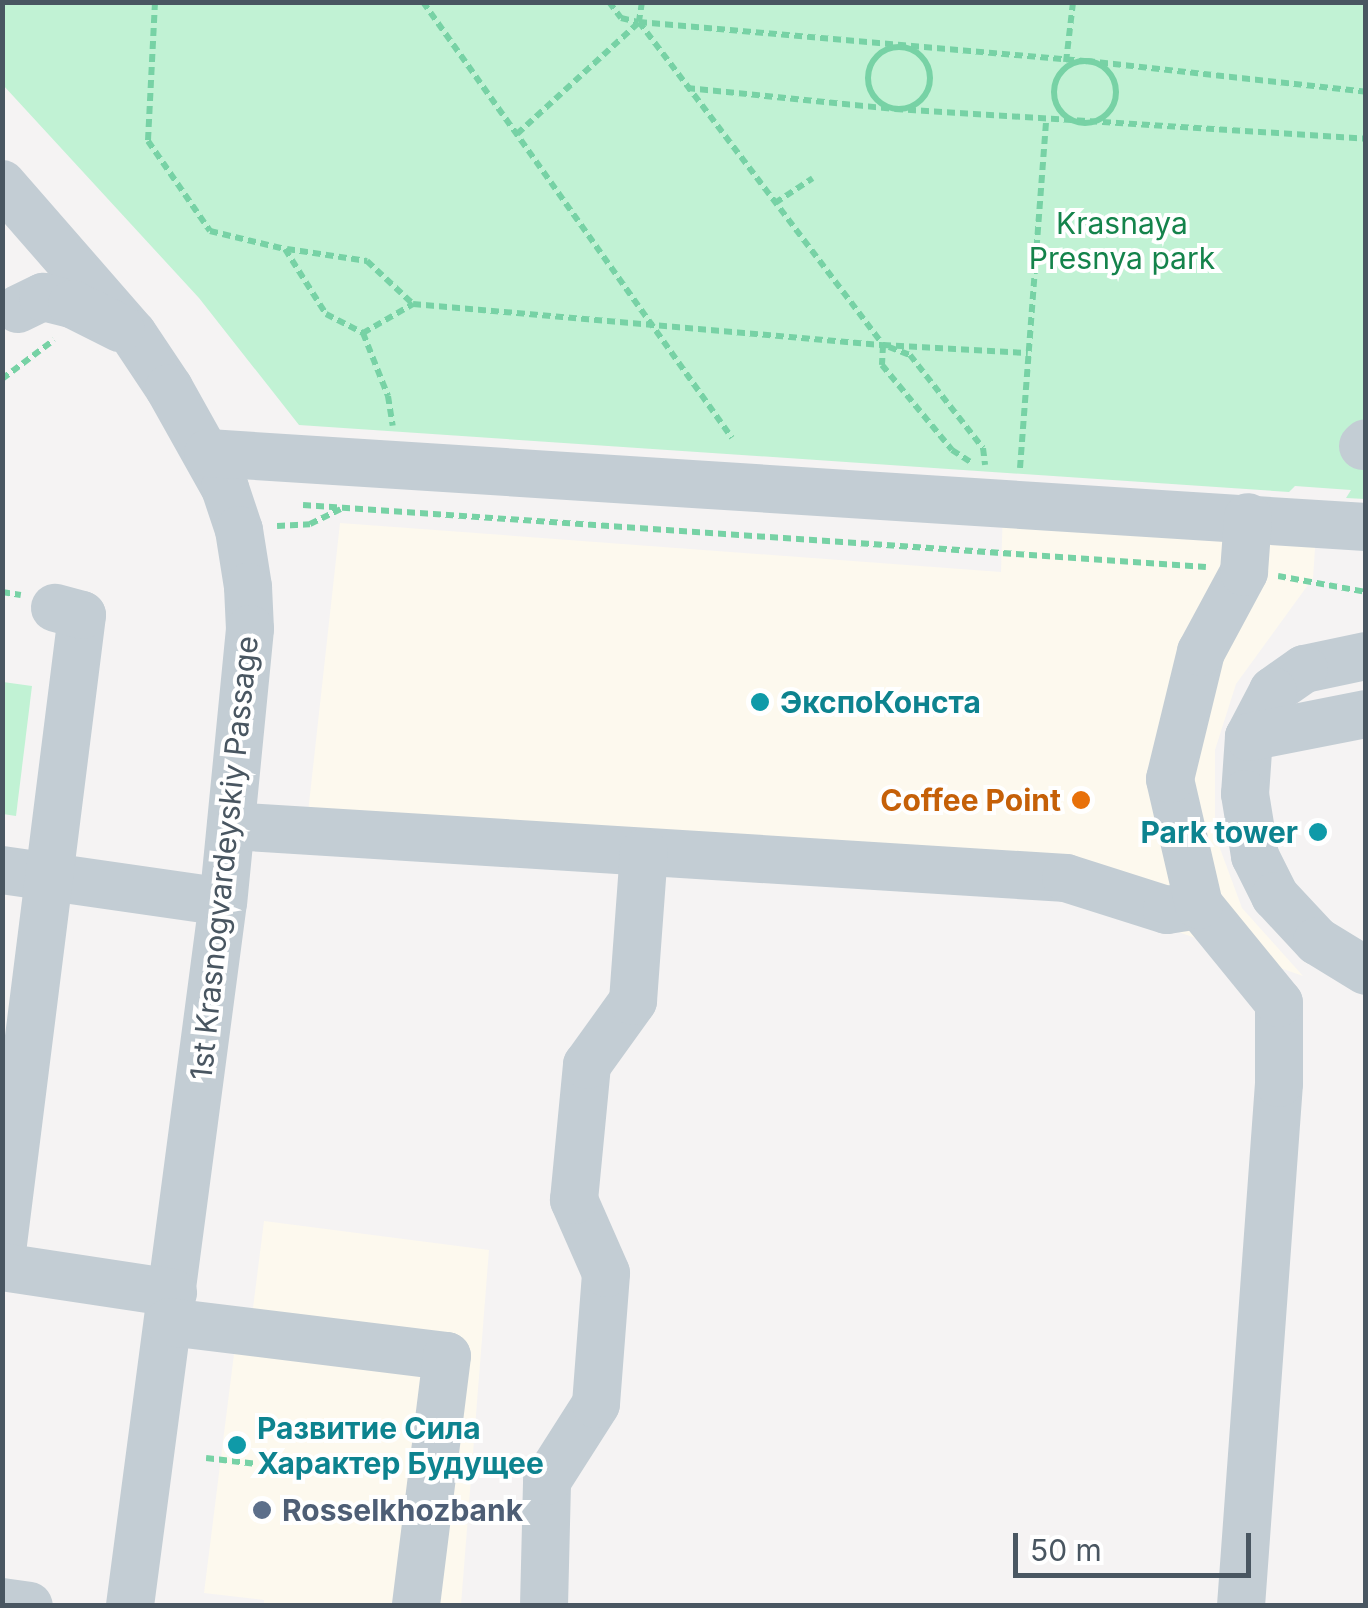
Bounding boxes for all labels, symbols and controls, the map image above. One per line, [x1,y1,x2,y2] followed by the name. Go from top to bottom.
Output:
[1029,205,1215,276] park label: Krasnaya Presnya park
[183,634,265,1082] street label: 1st Krasnogvardeyskiy Passage
[780,684,981,720] place label: ЭкспоКонста
[749,691,771,713] marker: ЭкспоКонста
[880,782,1061,818] place label: Coffee Point
[1070,789,1092,811] marker: Coffee Point
[1140,814,1298,850] place label: Park tower
[1307,821,1329,843] marker: Park tower
[257,1410,544,1480] place label: Развитие Сила Характер Будущее
[226,1434,248,1456] marker: Развитие Сила Характер Будущее
[282,1492,523,1528] place label: Rosselkhozbank
[251,1499,273,1521] marker: Rosselkhozbank
[1018,1513,1256,1575] scale bar
[1030,1532,1102,1568] text: 50 m

